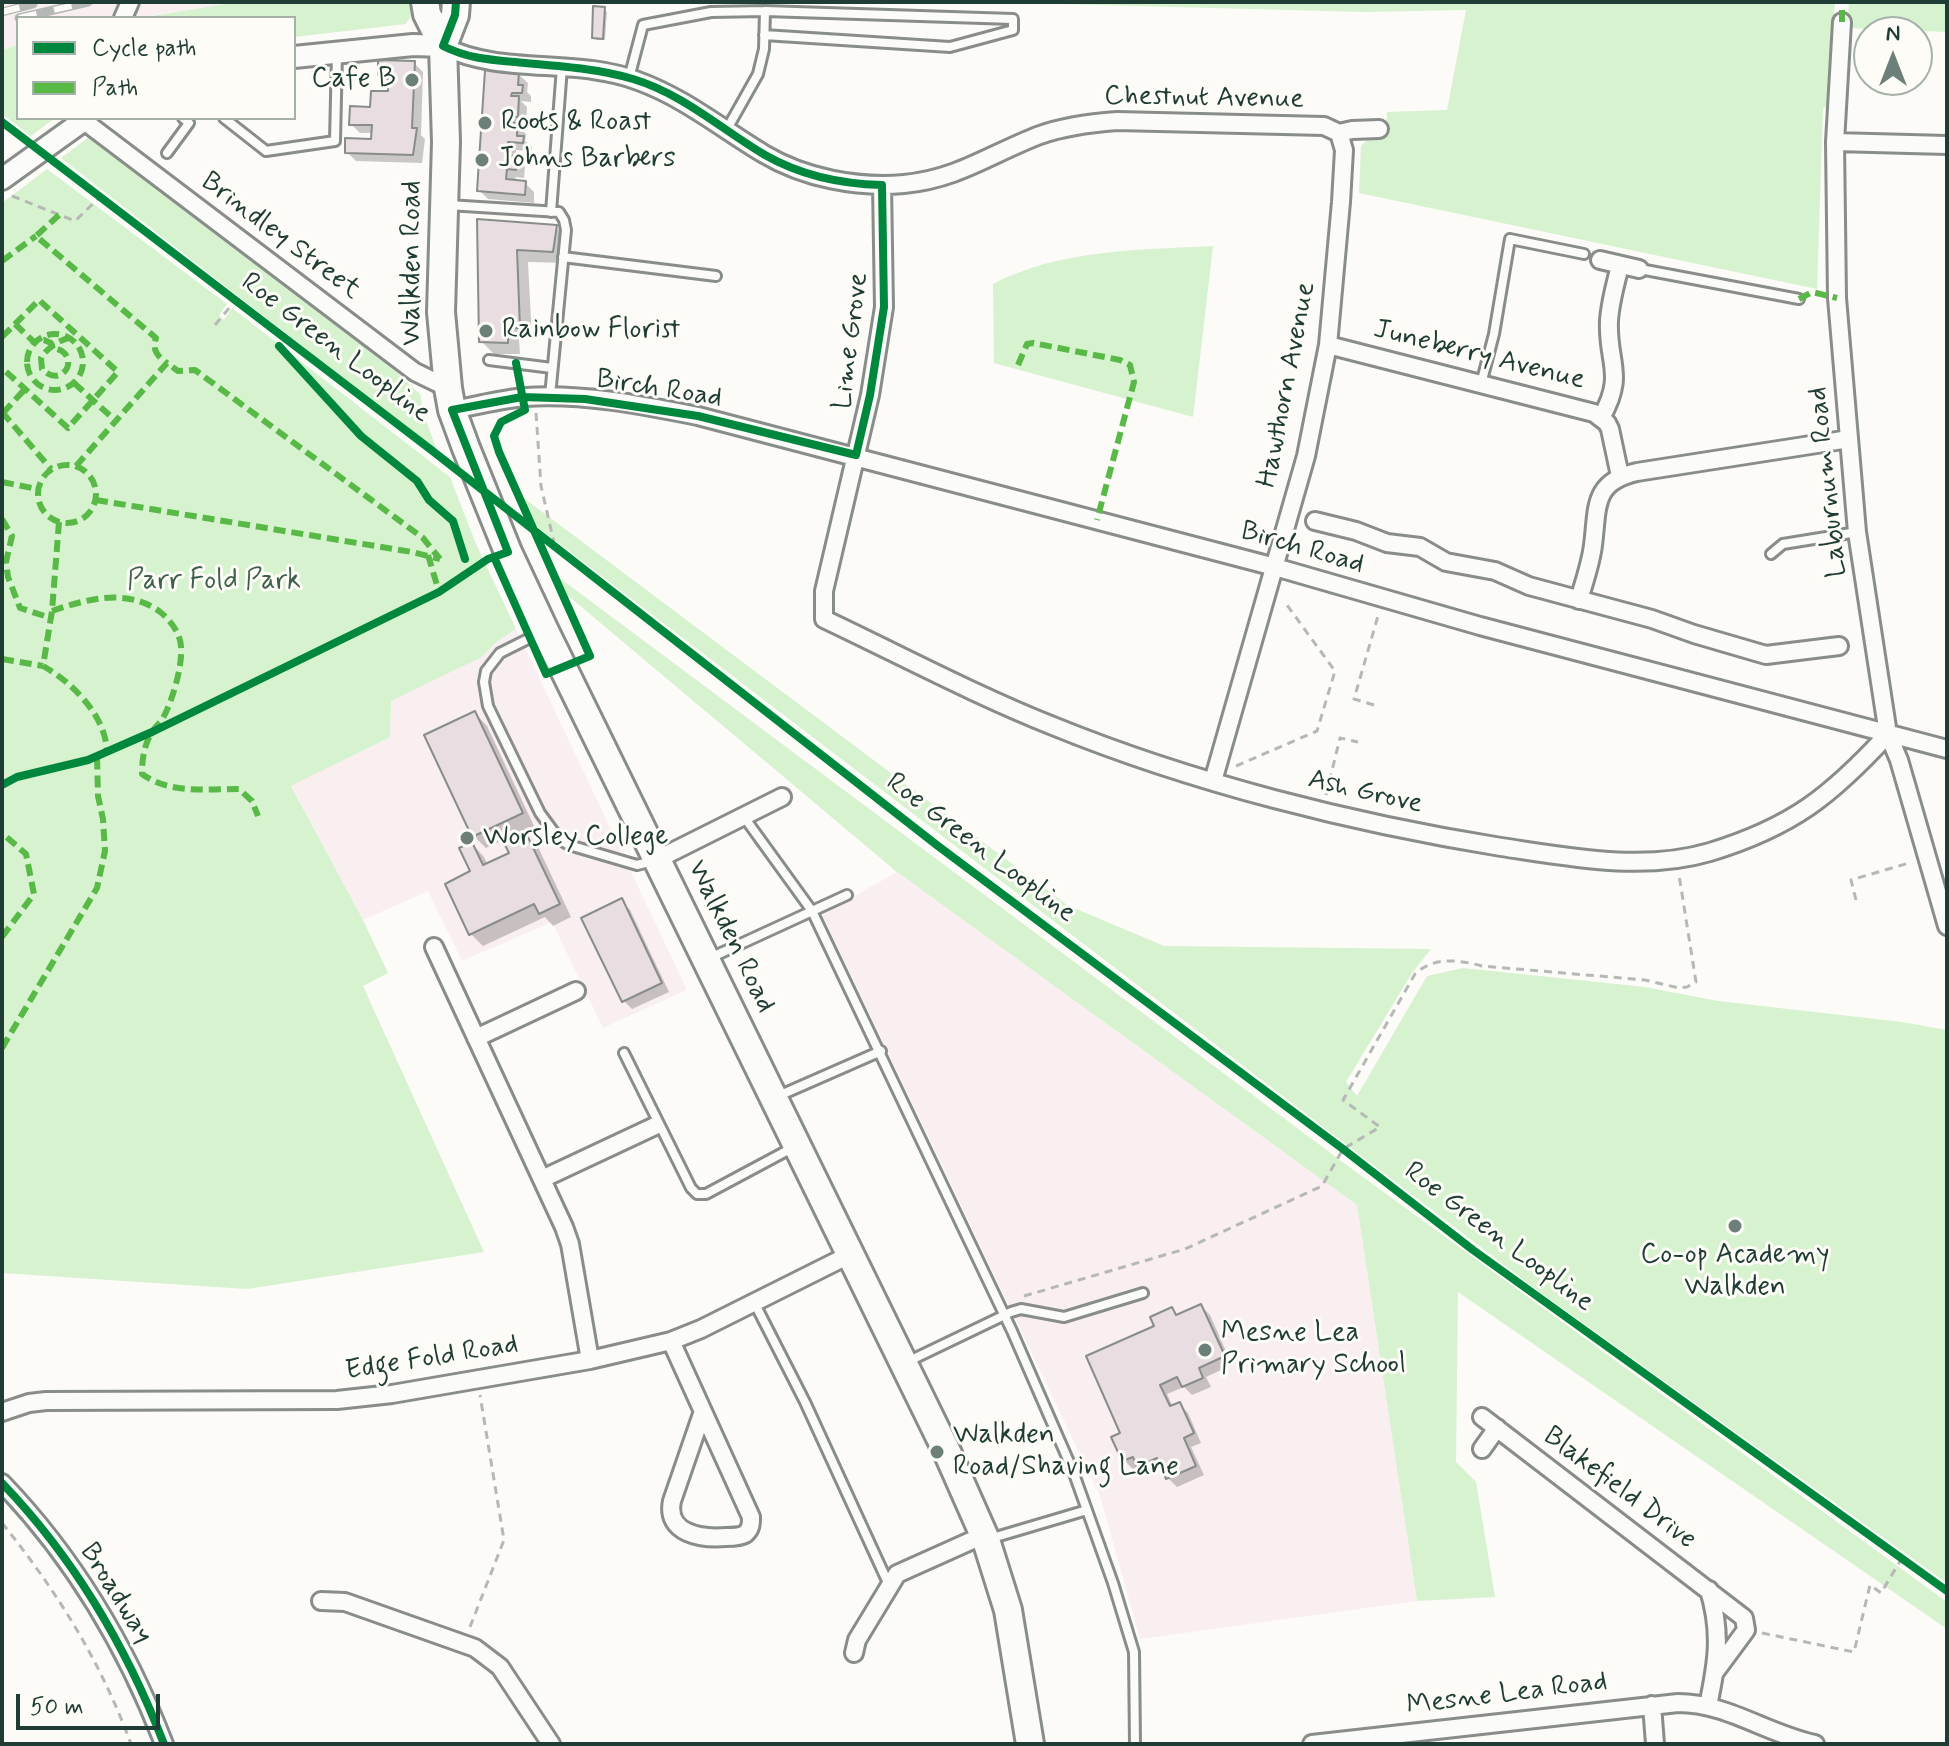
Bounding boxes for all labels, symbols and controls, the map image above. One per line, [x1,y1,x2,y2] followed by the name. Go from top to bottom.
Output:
[16,16,296,120] legend
[1853,16,1933,96] north arrow
[1886,20,1900,48] text: N
[92,33,197,64] text: Cycle path
[311,63,396,97] place label: Cafe B
[403,71,421,89] marker: Cafe B
[92,73,138,104] text: Path
[1104,80,1304,118] street label: Chestnut Avenue
[501,106,651,140] place label: Roots & Roast
[476,114,494,132] marker: Roots & Roast
[498,143,676,177] place label: Johns Barbers
[473,151,491,169] marker: Johns Barbers
[193,166,367,308] street label: Brindley Street
[396,180,430,346] street label: Walkden Road
[233,267,437,431] street label: Roe Green Loopline
[827,271,877,411] street label: Lime Grove
[1252,279,1324,491] street label: Hawthorn Avenue
[502,314,680,348] place label: Rainbow Florist
[1370,314,1588,398] street label: Juneberry Avenue
[477,322,495,340] marker: Rainbow Florist
[594,363,724,417] street label: Birch Road
[1802,385,1856,579] street label: Laburnum Road
[1236,515,1368,583] street label: Birch Road
[127,565,301,599] park label: Parr Fold Park
[1305,764,1425,822] street label: Ash Grove
[878,767,1082,931] street label: Roe Green Loopline
[483,821,668,855] place label: Worsley College
[458,829,476,847] marker: Worsley College
[679,855,781,1019] street label: Walkden Road
[1396,1156,1600,1320] street label: Roe Green Loopline
[1726,1217,1744,1235] marker: Co-op Academy Walkden
[1640,1239,1830,1305] place label: Co-op Academy Walkden
[1221,1317,1406,1383] place label: Mesne Lea Primary School
[343,1329,521,1389] street label: Edge Fold Road
[1196,1341,1214,1359] marker: Mesne Lea Primary School
[953,1419,1179,1485] place label: Walkden Road/Shaving Lane
[1536,1420,1702,1558] street label: Blakefield Drive
[928,1443,946,1461] marker: Walkden Road/Shaving Lane
[71,1538,159,1650] street label: Broadway
[1405,1666,1609,1724] street label: Mesne Lea Road
[20,1678,164,1728] scale bar
[30,1692,84,1723] text: 50 m

